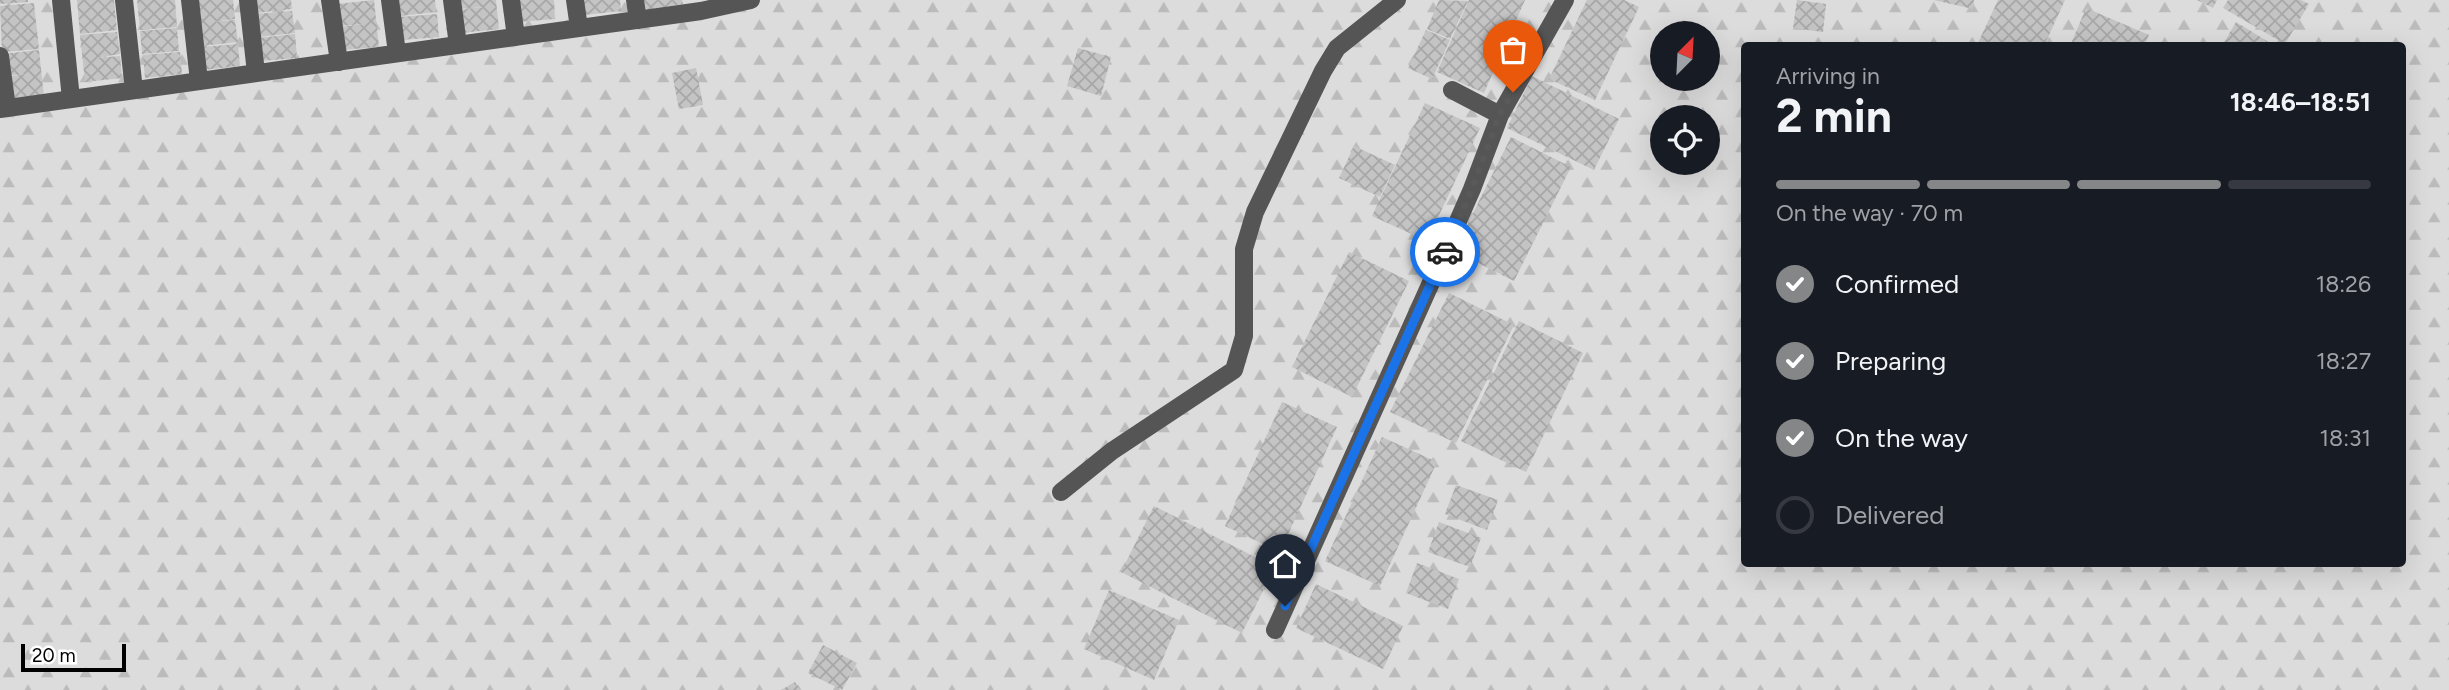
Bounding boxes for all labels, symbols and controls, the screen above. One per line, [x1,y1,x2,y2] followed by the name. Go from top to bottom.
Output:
[1483,20,1543,92] pin
[1650,21,1720,91] north arrow
[1650,21,1720,175] map controls
[1494,31,1532,69] icon: bag
[1776,62,1880,90] text: Arriving in
[2230,86,2371,118] text: 18:46–18:51
[1776,88,1892,144] text: 2 min
[1650,105,1720,175] button: locate
[1776,199,1963,227] text: On the way · 70 m
[1410,217,1480,287] courier
[1426,233,1464,271] icon: car
[1776,265,1814,303] icon: check
[1835,268,1959,300] text: Confirmed
[2316,270,2371,298] text: 18:26
[1776,342,1814,380] icon: check
[1835,345,1946,377] text: Preparing
[2316,347,2371,375] text: 18:27
[1776,419,1814,457] icon: check
[1835,422,1968,454] text: On the way
[2320,424,2371,452] text: 18:31
[1835,499,1944,531] text: Delivered
[1255,534,1315,606] pin
[1266,545,1304,583] icon: home
[21,641,126,673] scale bar
[32,644,76,667] text: 20 m

